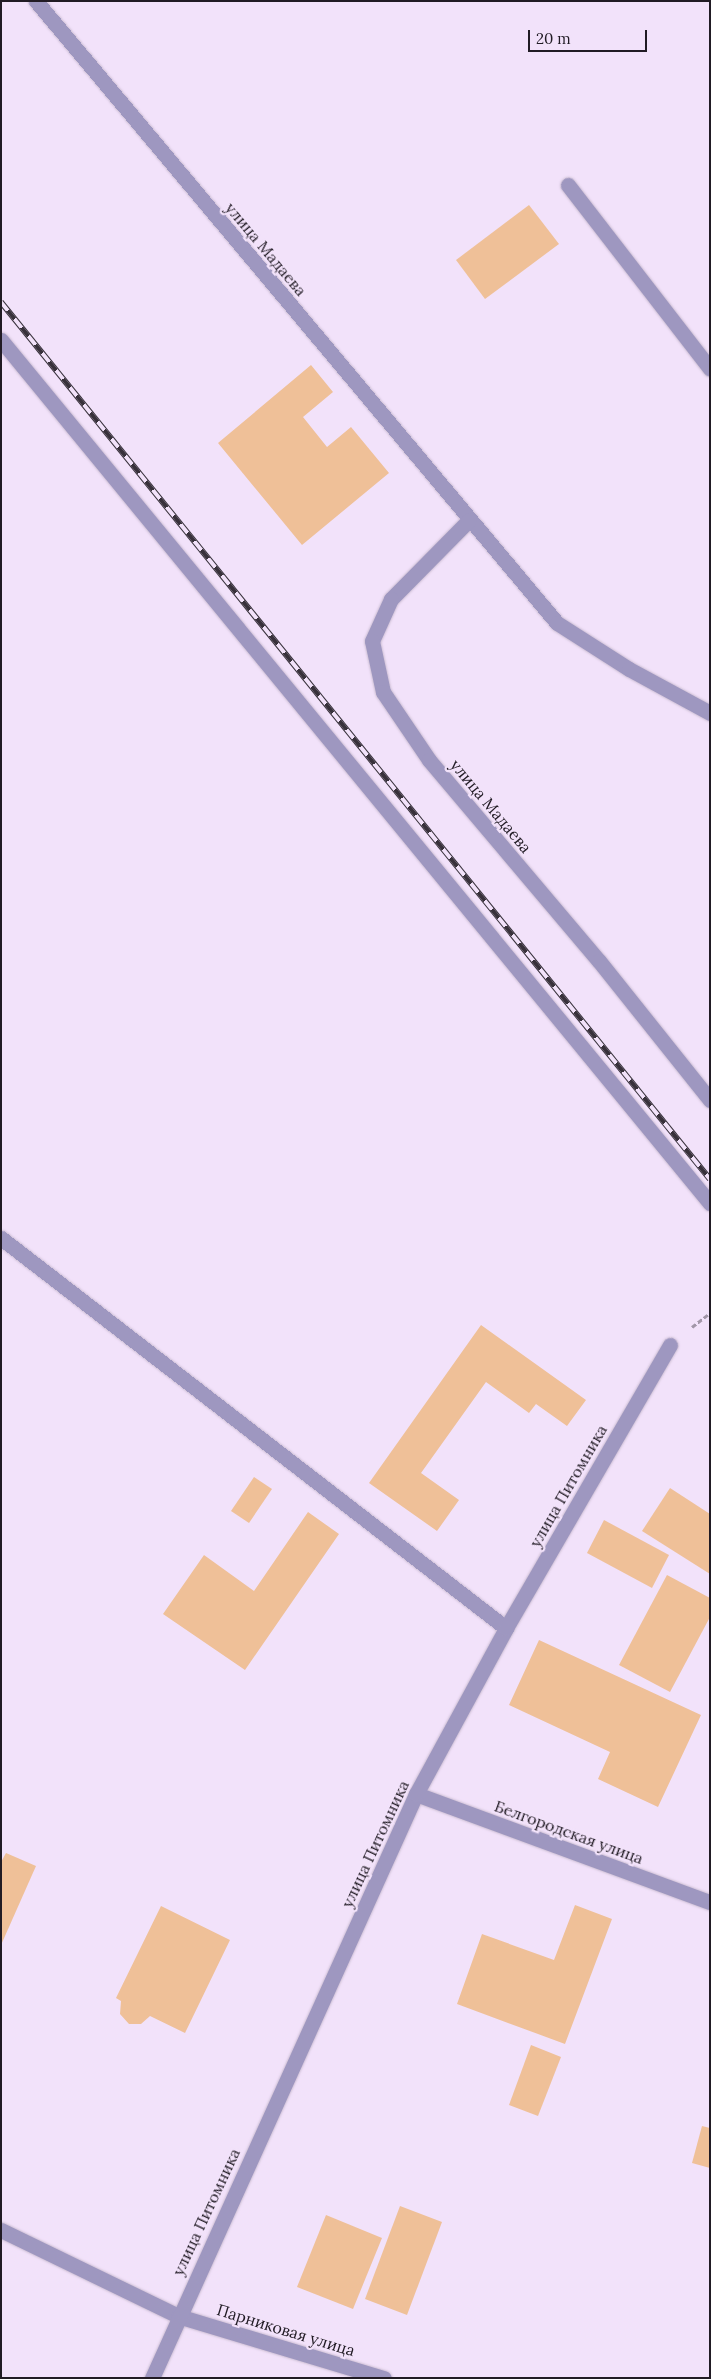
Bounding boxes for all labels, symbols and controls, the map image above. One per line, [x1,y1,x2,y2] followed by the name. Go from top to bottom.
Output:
[531,20,650,52] scale bar
[536,29,571,48] text: 20 m
[221,198,311,300] street label: улица Мадаева
[446,755,536,857] street label: улица Мадаева
[525,1421,611,1551] street label: улица Питомника
[337,1777,413,1911] street label: улица Питомника
[492,1796,646,1868] street label: Белгородская улица
[168,2145,244,2279] street label: улица Питомника
[215,2300,357,2360] street label: Парниковая улица

